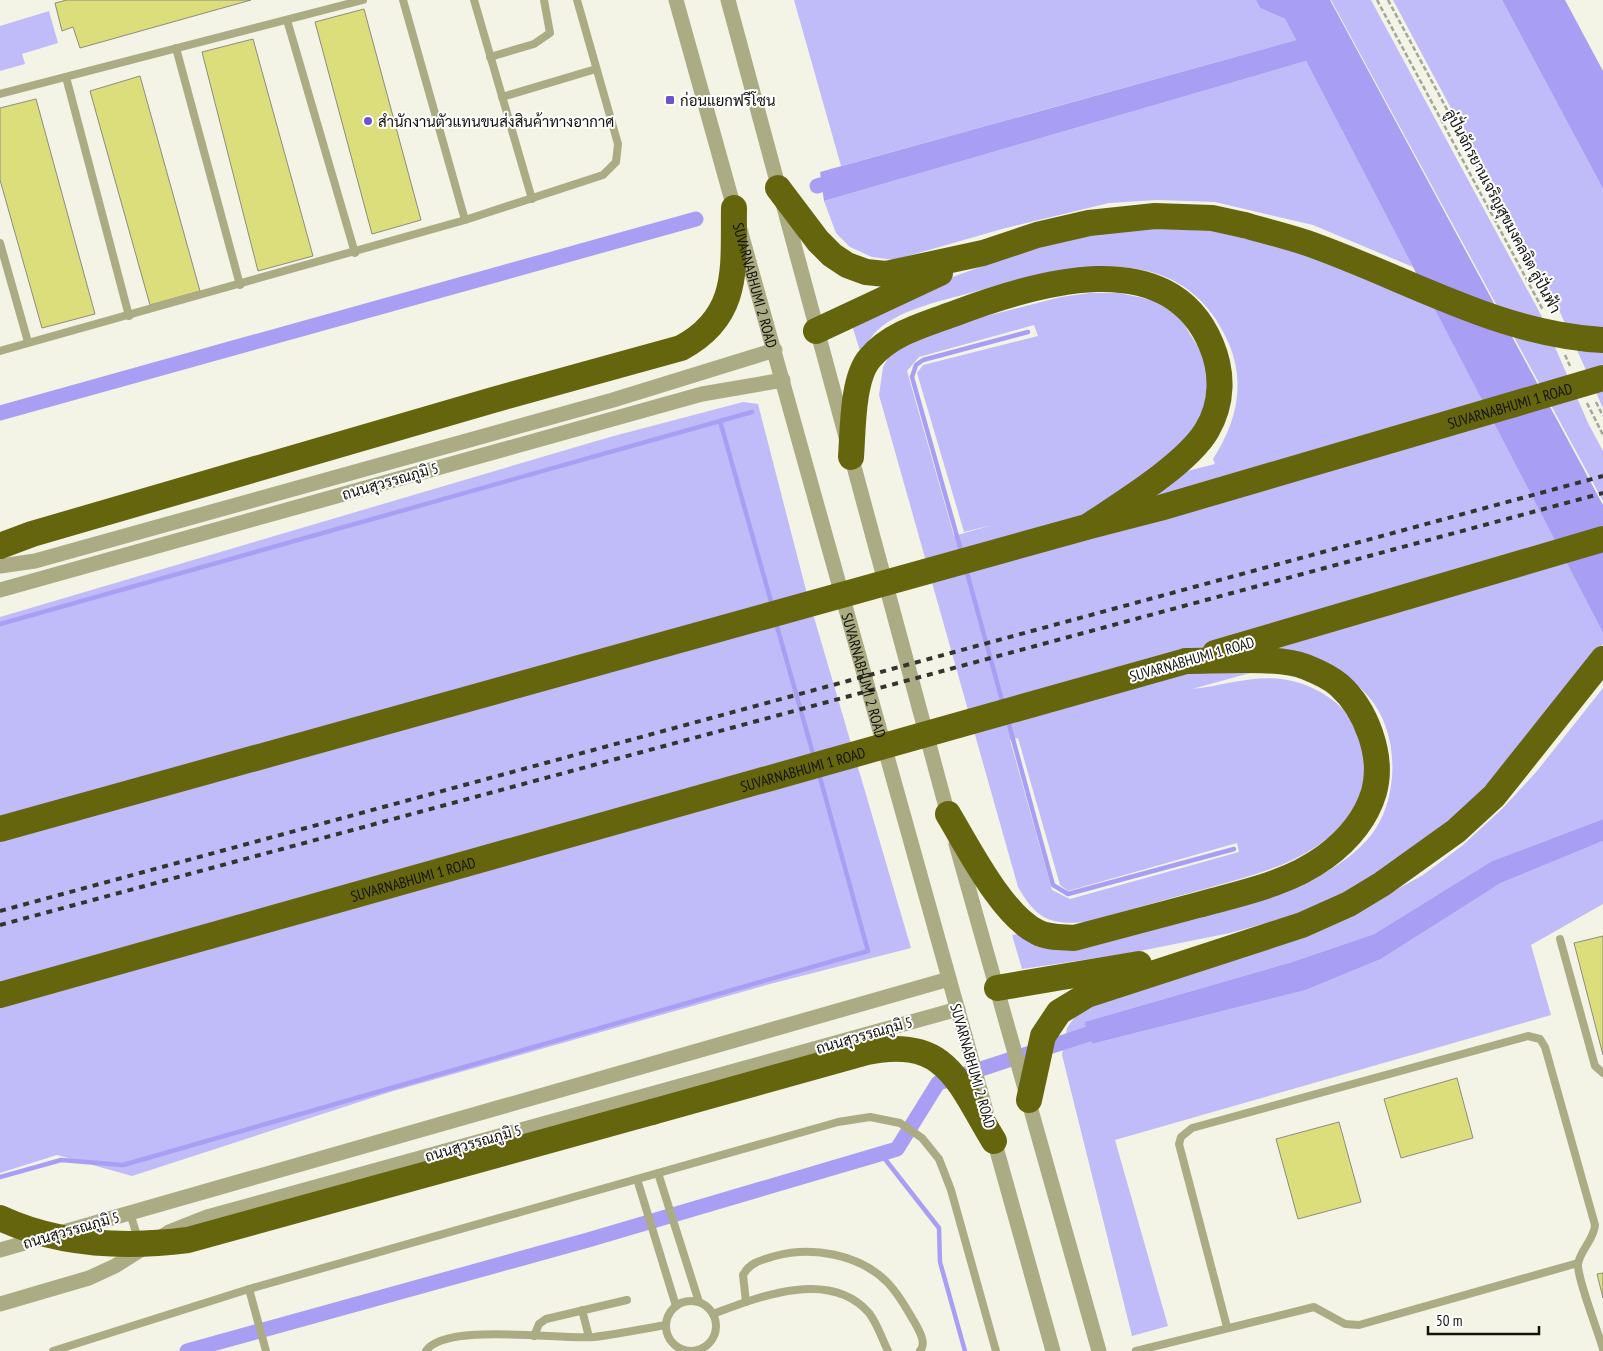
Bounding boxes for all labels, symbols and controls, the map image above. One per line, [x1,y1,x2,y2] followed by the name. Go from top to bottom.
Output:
[680,91,775,110] place label: ก่อนแยกฟรีโซน
[664,94,676,106] marker: ก่อนแยกฟรีโซน
[1439,103,1569,317] street label: ลู่ปั่นจักรยานเจริญสุขมงคลจิต ลู่ปั่นฟ้า
[378,112,614,131] place label: สำนักงานตัวแทนขนส่งสินค้าทางอากาศ
[362,115,374,127] marker: สำนักงานตัวแทนขนส่งสินค้าทางอากาศ
[729,220,782,350] street label: SUVARNABHUMI 2 ROAD
[1445,378,1574,433] street label: SUVARNABHUMI 1 ROAD
[340,458,441,506] street label: ถนนสุวรรณภูมิ 5
[838,611,891,740] street label: SUVARNABHUMI 2 ROAD
[1127,632,1257,686] street label: SUVARNABHUMI 1 ROAD
[738,742,868,796] street label: SUVARNABHUMI 1 ROAD
[348,852,478,905] street label: SUVARNABHUMI 1 ROAD
[946,1001,1000,1131] street label: SUVARNABHUMI 2 ROAD
[814,1012,915,1060] street label: ถนนสุวรรณภูมิ 5
[423,1120,524,1168] street label: ถนนสุวรรณภูมิ 5
[21,1207,122,1255] street label: ถนนสุวรรณภูมิ 5
[1428,1304,1539,1336] scale bar
[1436,1311,1462,1330] text: 50 m

